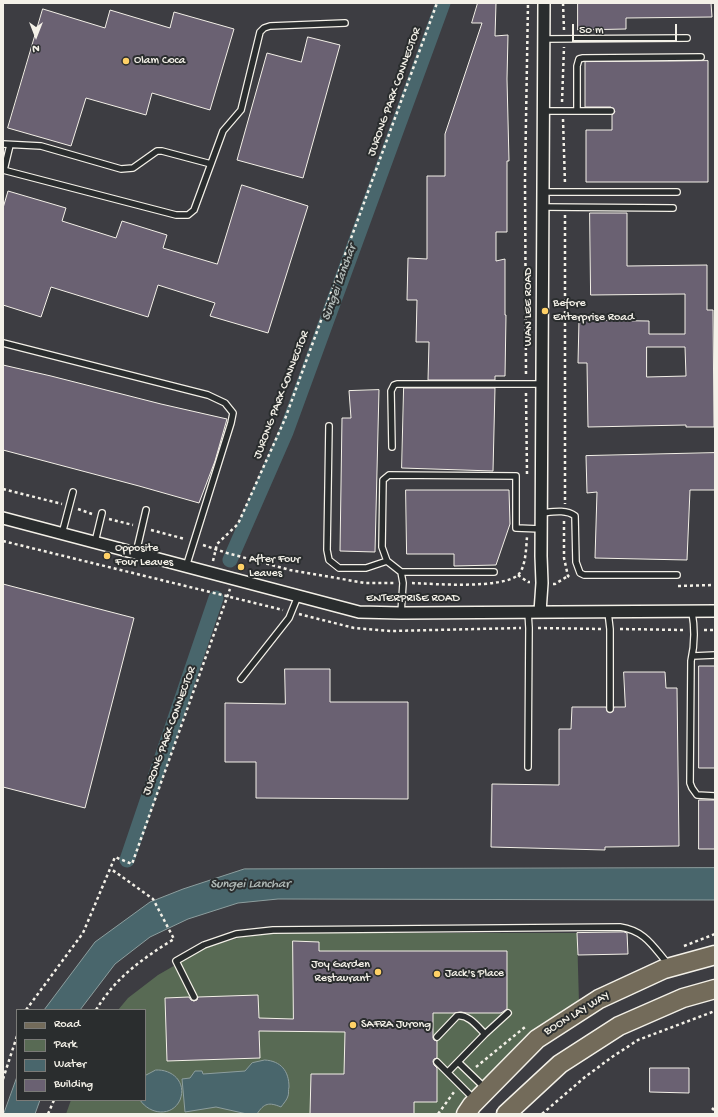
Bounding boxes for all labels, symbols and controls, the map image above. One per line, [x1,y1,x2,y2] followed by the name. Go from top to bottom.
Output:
[16,16,56,56] north arrow
[574,16,679,42] scale bar
[579,24,604,38] text: 50 m
[365,26,425,158] street label: JURONG PARK CONNECTOR
[32,42,40,54] text: N
[134,54,185,68] place label: Olam Coca
[121,56,131,66] marker: Olam Coca
[319,243,361,323] water label: Sungei Lanchar
[522,268,536,346] street label: WAN LEE ROAD
[553,297,634,325] place label: Before Enterprise Road
[540,306,550,316] marker: Before Enterprise Road
[251,329,313,461] street label: JURONG PARK CONNECTOR
[115,542,173,570] place label: Opposite Four Leaves
[102,551,112,561] marker: Opposite Four Leaves
[249,553,300,581] place label: After Four Leaves
[236,562,246,572] marker: After Four Leaves
[366,592,460,606] street label: ENTERPRISE ROAD
[140,665,200,797] street label: JURONG PARK CONNECTOR
[210,877,290,893] water label: Sungei Lanchar
[311,958,370,986] place label: Joy Garden Restaurant
[373,967,383,977] marker: Joy Garden Restaurant
[445,967,504,981] place label: Jack's Place
[432,969,442,979] marker: Jack's Place
[542,989,612,1039] street label: BOON LAY WAY
[16,1009,146,1101] legend
[54,1018,80,1032] text: Road
[361,1018,431,1032] place label: SAFRA Jurong
[348,1020,358,1030] marker: SAFRA Jurong
[54,1038,77,1052] text: Park
[54,1058,86,1072] text: Water
[54,1078,93,1092] text: Building

